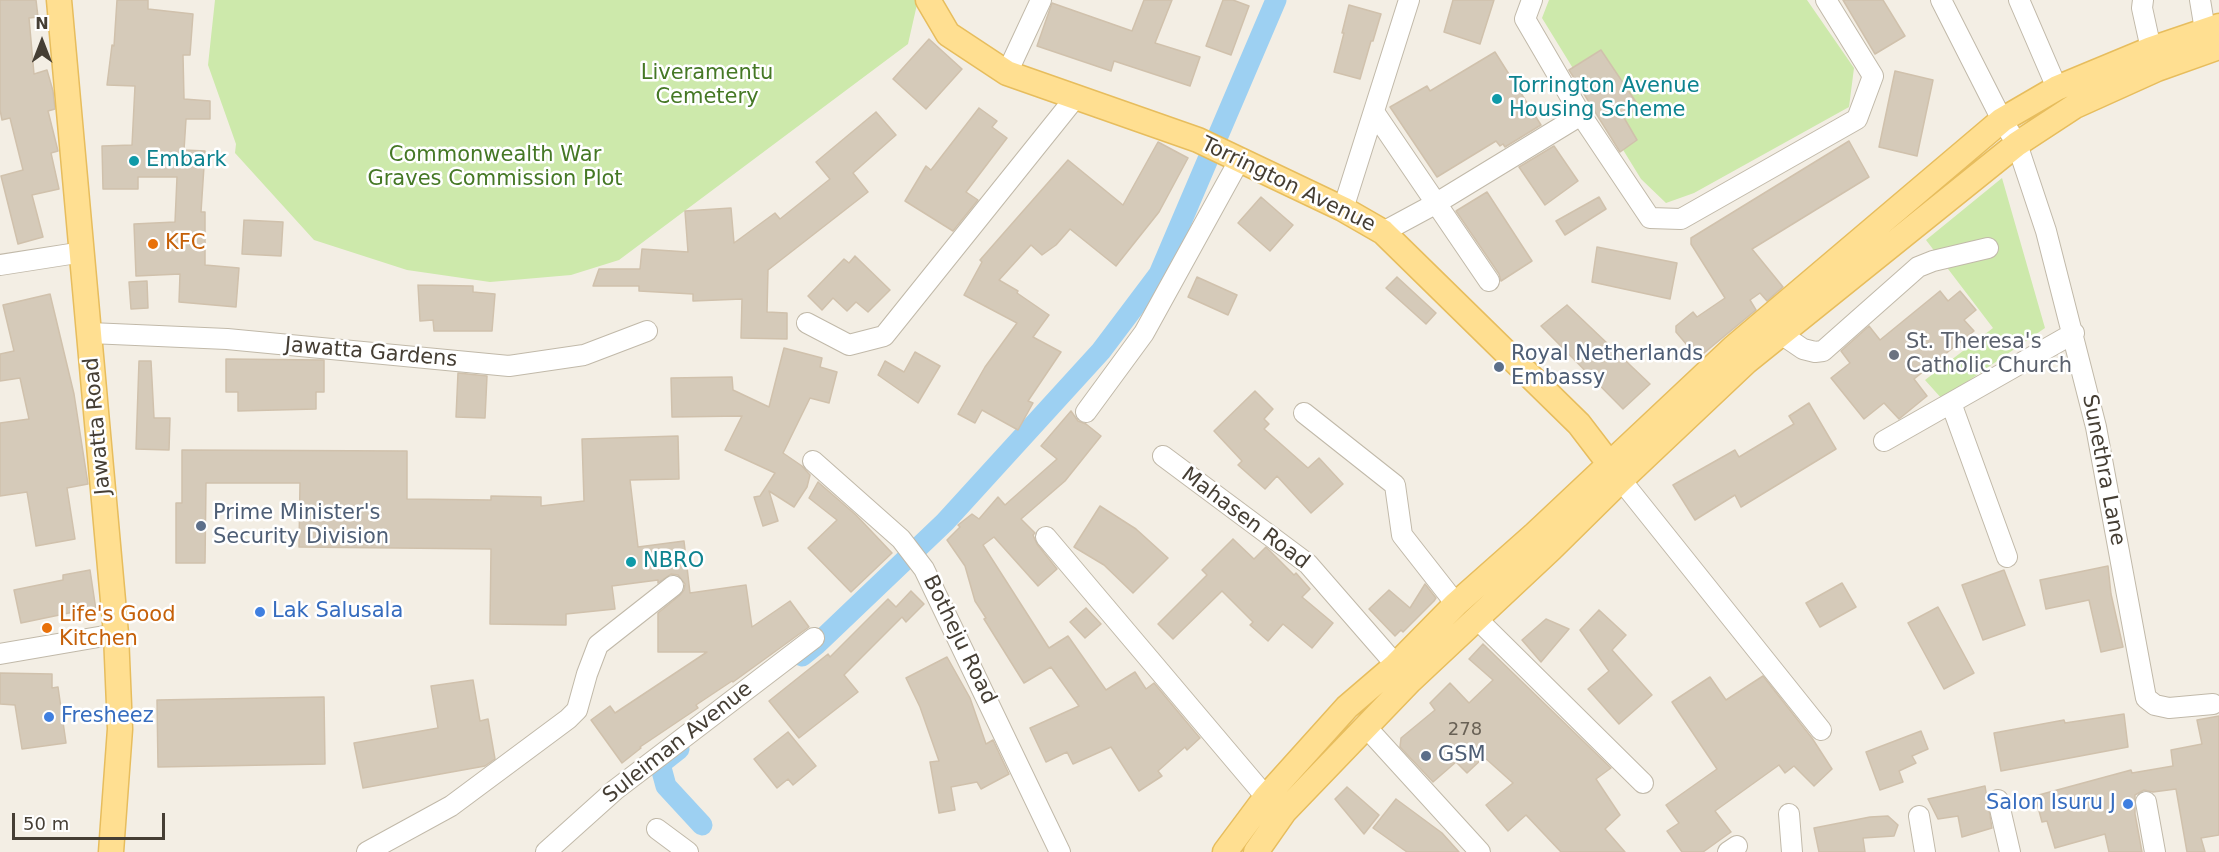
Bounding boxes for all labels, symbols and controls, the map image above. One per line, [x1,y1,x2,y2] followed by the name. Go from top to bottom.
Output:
[12,12,72,72] north arrow
[35,14,49,33] text: N
[641,61,773,111] park label: Liveramentu Cemetery
[1509,74,1700,124] place label: Torrington Avenue Housing Scheme
[1490,92,1504,106] marker: Torrington Avenue Housing Scheme
[1197,132,1379,238] street label: Torrington Avenue
[367,143,623,193] park label: Commonwealth War Graves Commission Plot
[146,148,227,174] place label: Embark
[127,154,141,168] marker: Embark
[165,231,206,257] place label: KFC
[146,237,160,251] marker: KFC
[1906,330,2072,380] place label: St. Theresa's Catholic Church
[284,333,458,373] street label: Jawatta Gardens
[1511,342,1703,392] place label: Royal Netherlands Embassy
[1887,348,1901,362] marker: St. Theresa's Catholic Church
[79,356,117,496] street label: Jawatta Road
[1492,360,1506,374] marker: Royal Netherlands Embassy
[2076,392,2130,548] street label: Sunethra Lane
[1176,463,1314,575] street label: Mahasen Road
[213,501,389,551] place label: Prime Minister's Security Division
[194,519,208,533] marker: Prime Minister's Security Division
[643,549,704,575] place label: NBRO
[624,555,638,569] marker: NBRO
[917,571,1001,709] street label: Botheju Road
[272,599,403,625] place label: Lak Salusala
[59,603,176,653] place label: Life's Good Kitchen
[253,605,267,619] marker: Lak Salusala
[40,621,54,635] marker: Life's Good Kitchen
[598,677,758,809] street label: Suleiman Avenue
[61,704,154,730] place label: Fresheez
[42,710,56,724] marker: Fresheez
[1448,719,1482,741] house number: 278
[1438,743,1486,769] place label: GSM
[1419,749,1433,763] marker: GSM
[1986,791,2116,817] place label: Salon Isuru J
[2121,797,2135,811] marker: Salon Isuru J
[15,801,168,839] scale bar
[23,813,69,834] text: 50 m

